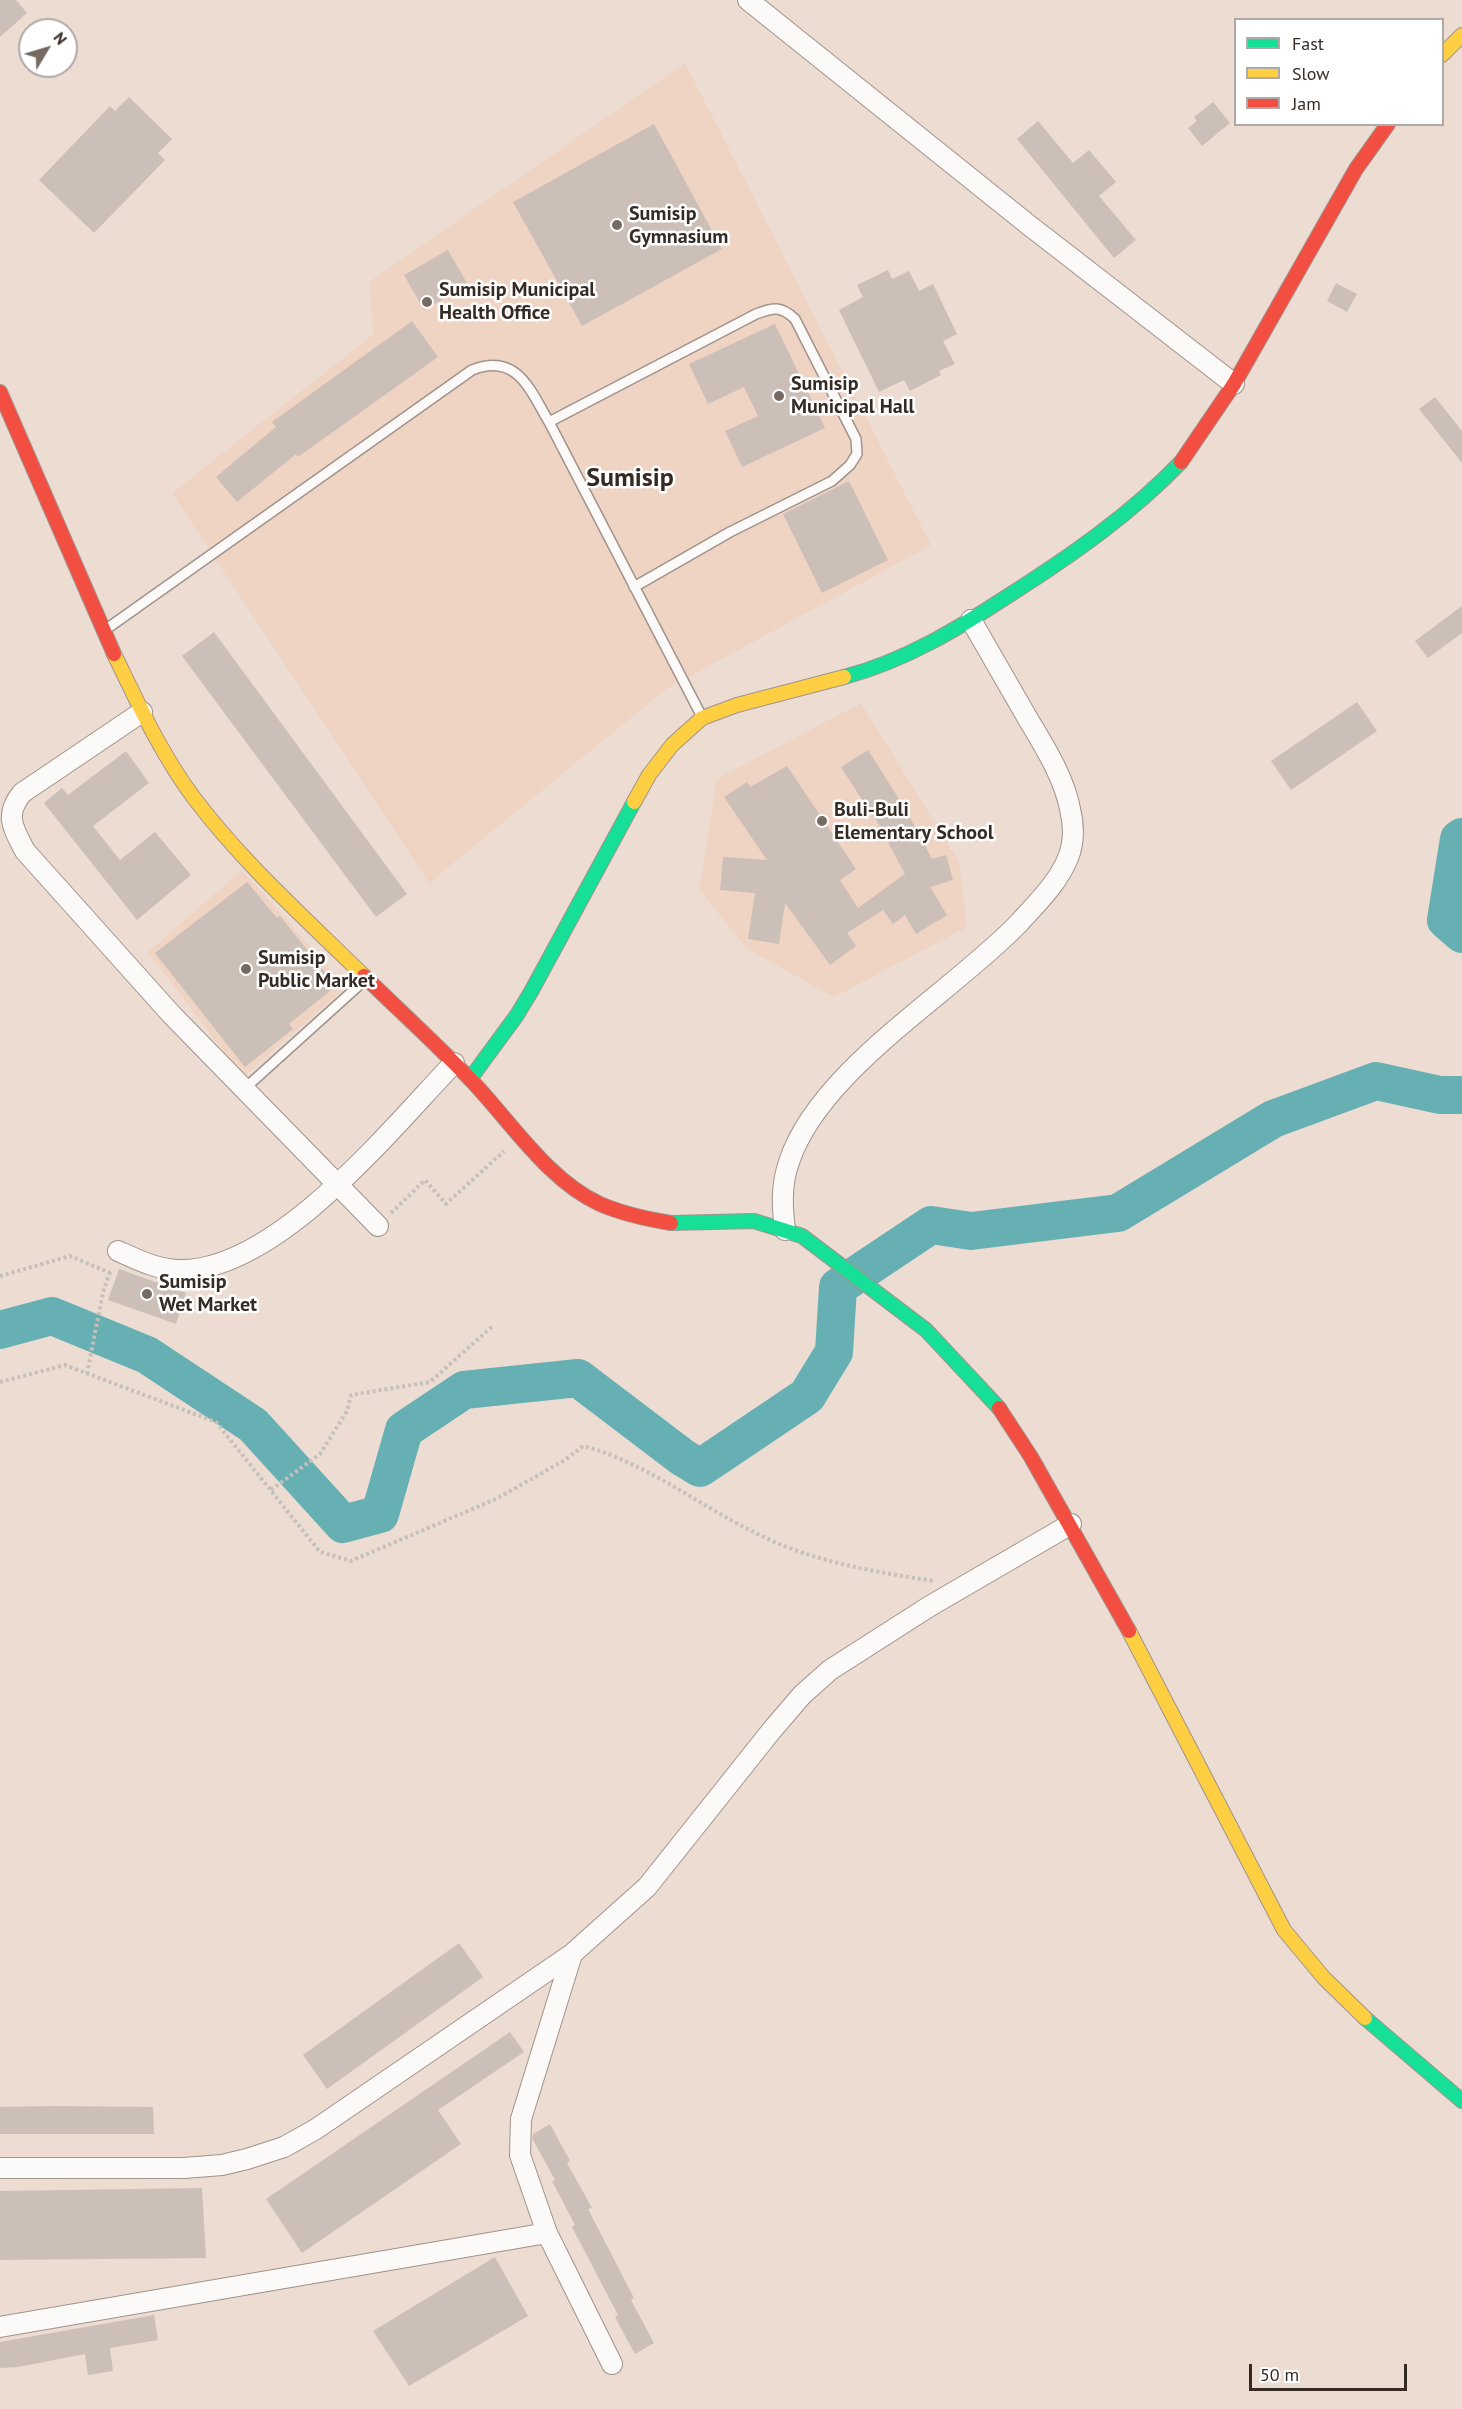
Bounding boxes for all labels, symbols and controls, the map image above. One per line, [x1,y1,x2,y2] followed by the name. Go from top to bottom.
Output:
[18,18,78,78] north arrow
[1234,18,1444,126] legend
[49,28,72,48] text: N
[1292,32,1324,55] text: Fast
[1292,62,1330,85] text: Slow
[1292,92,1321,115] text: Jam
[629,202,728,249] place label: Sumisip Gymnasium
[610,218,624,232] marker: Sumisip Gymnasium
[439,278,595,325] place label: Sumisip Municipal Health Office
[420,295,434,309] marker: Sumisip Municipal Health Office
[791,372,914,419] place label: Sumisip Municipal Hall
[772,389,786,403] marker: Sumisip Municipal Hall
[586,463,674,495] district label: Sumisip
[834,798,994,845] place label: Buli-Buli Elementary School
[815,814,829,828] marker: Buli-Buli Elementary School
[258,946,375,993] place label: Sumisip Public Market
[239,962,253,976] marker: Sumisip Public Market
[159,1270,257,1317] place label: Sumisip Wet Market
[140,1287,154,1301] marker: Sumisip Wet Market
[1252,2352,1410,2390] scale bar
[1260,2363,1299,2386] text: 50 m

